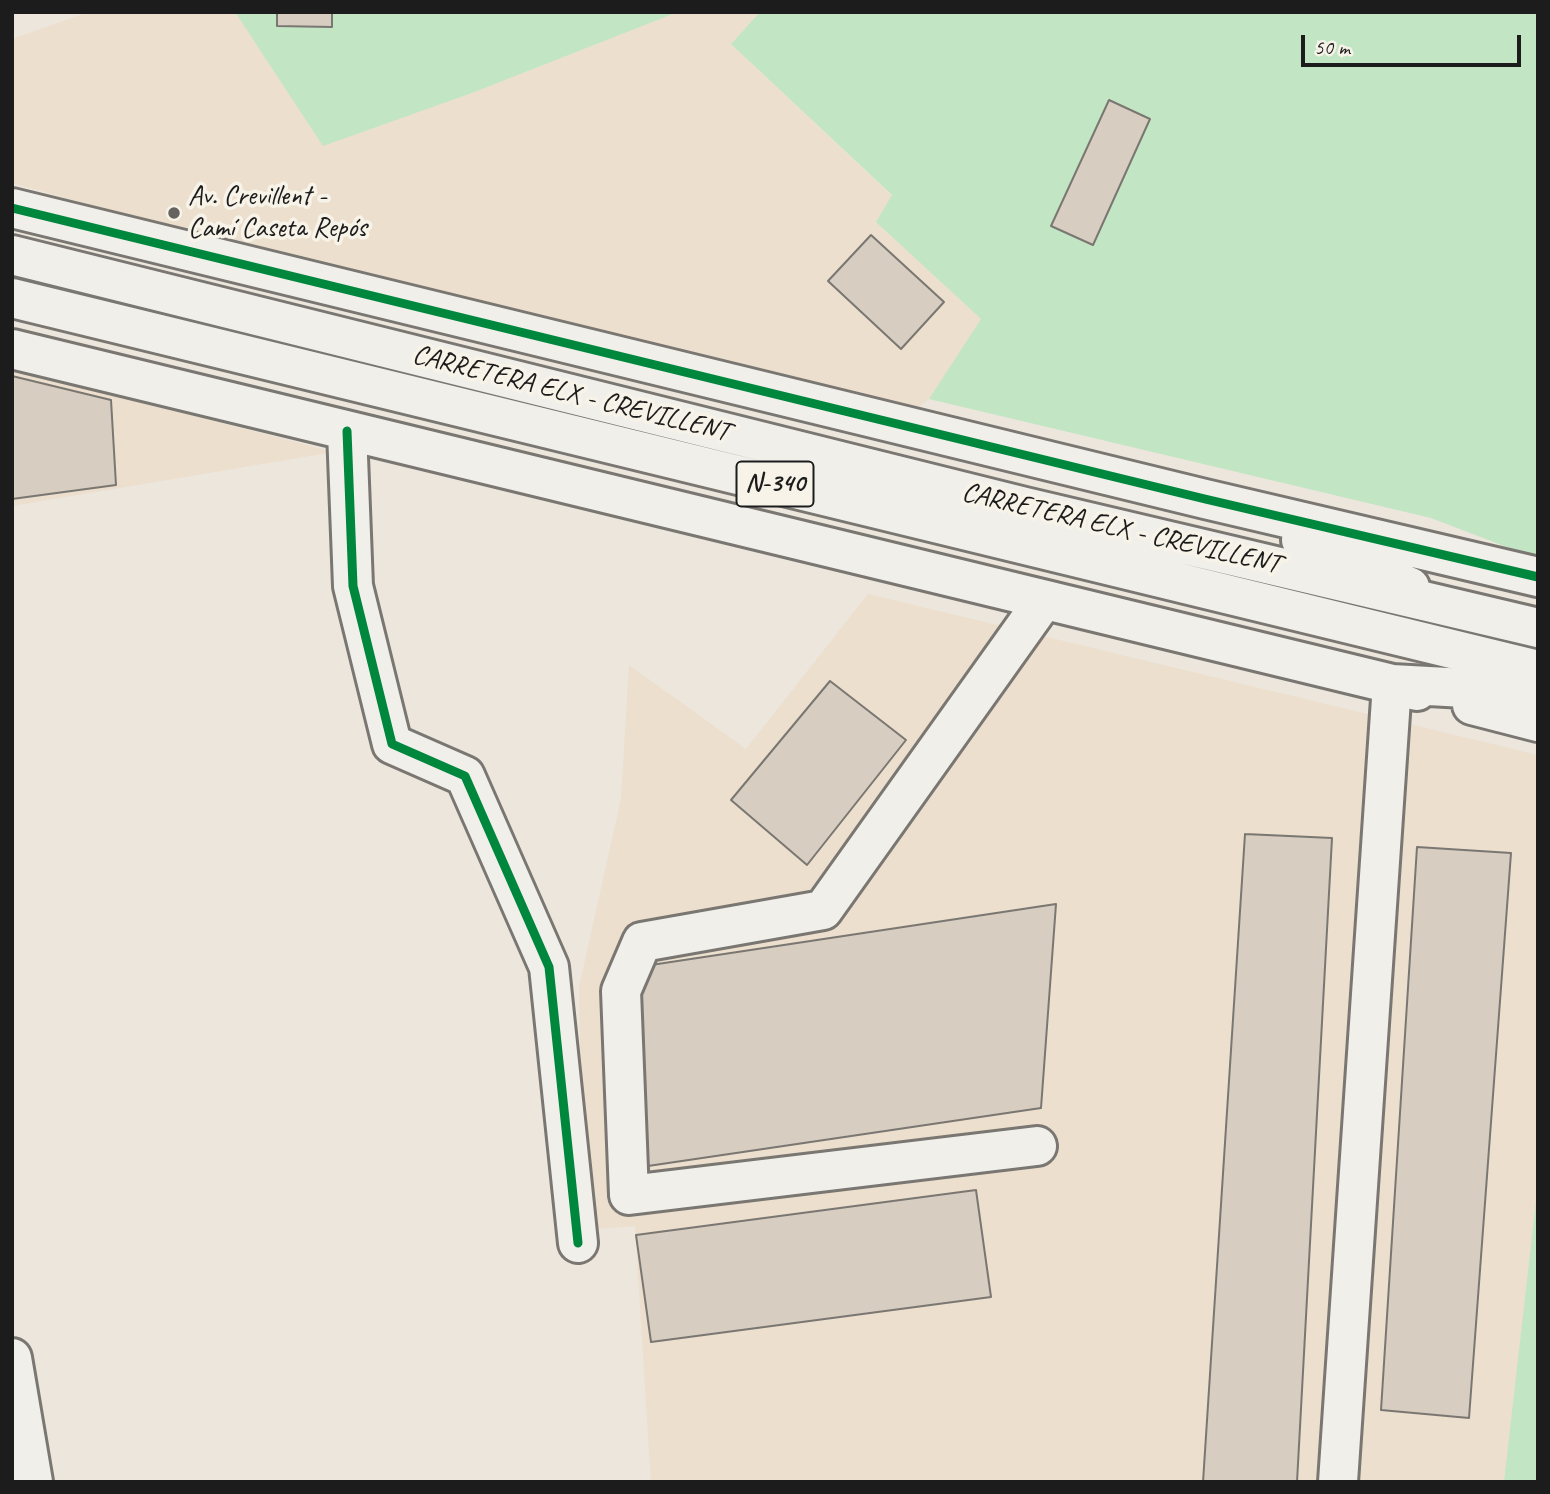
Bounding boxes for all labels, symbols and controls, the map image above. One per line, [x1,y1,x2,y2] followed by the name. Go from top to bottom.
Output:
[1305,21,1526,65] scale bar
[1314,34,1350,60] text: 50 m
[188,180,367,246] place label: Av. Crevillent - Camí Caseta Repós
[166,205,182,221] marker: Av. Crevillent - Camí Caseta Repós
[409,338,733,450] street label: CARRETERA ELX - CREVILLENT
[736,462,814,506] road number: N-340
[959,476,1283,582] street label: CARRETERA ELX - CREVILLENT

